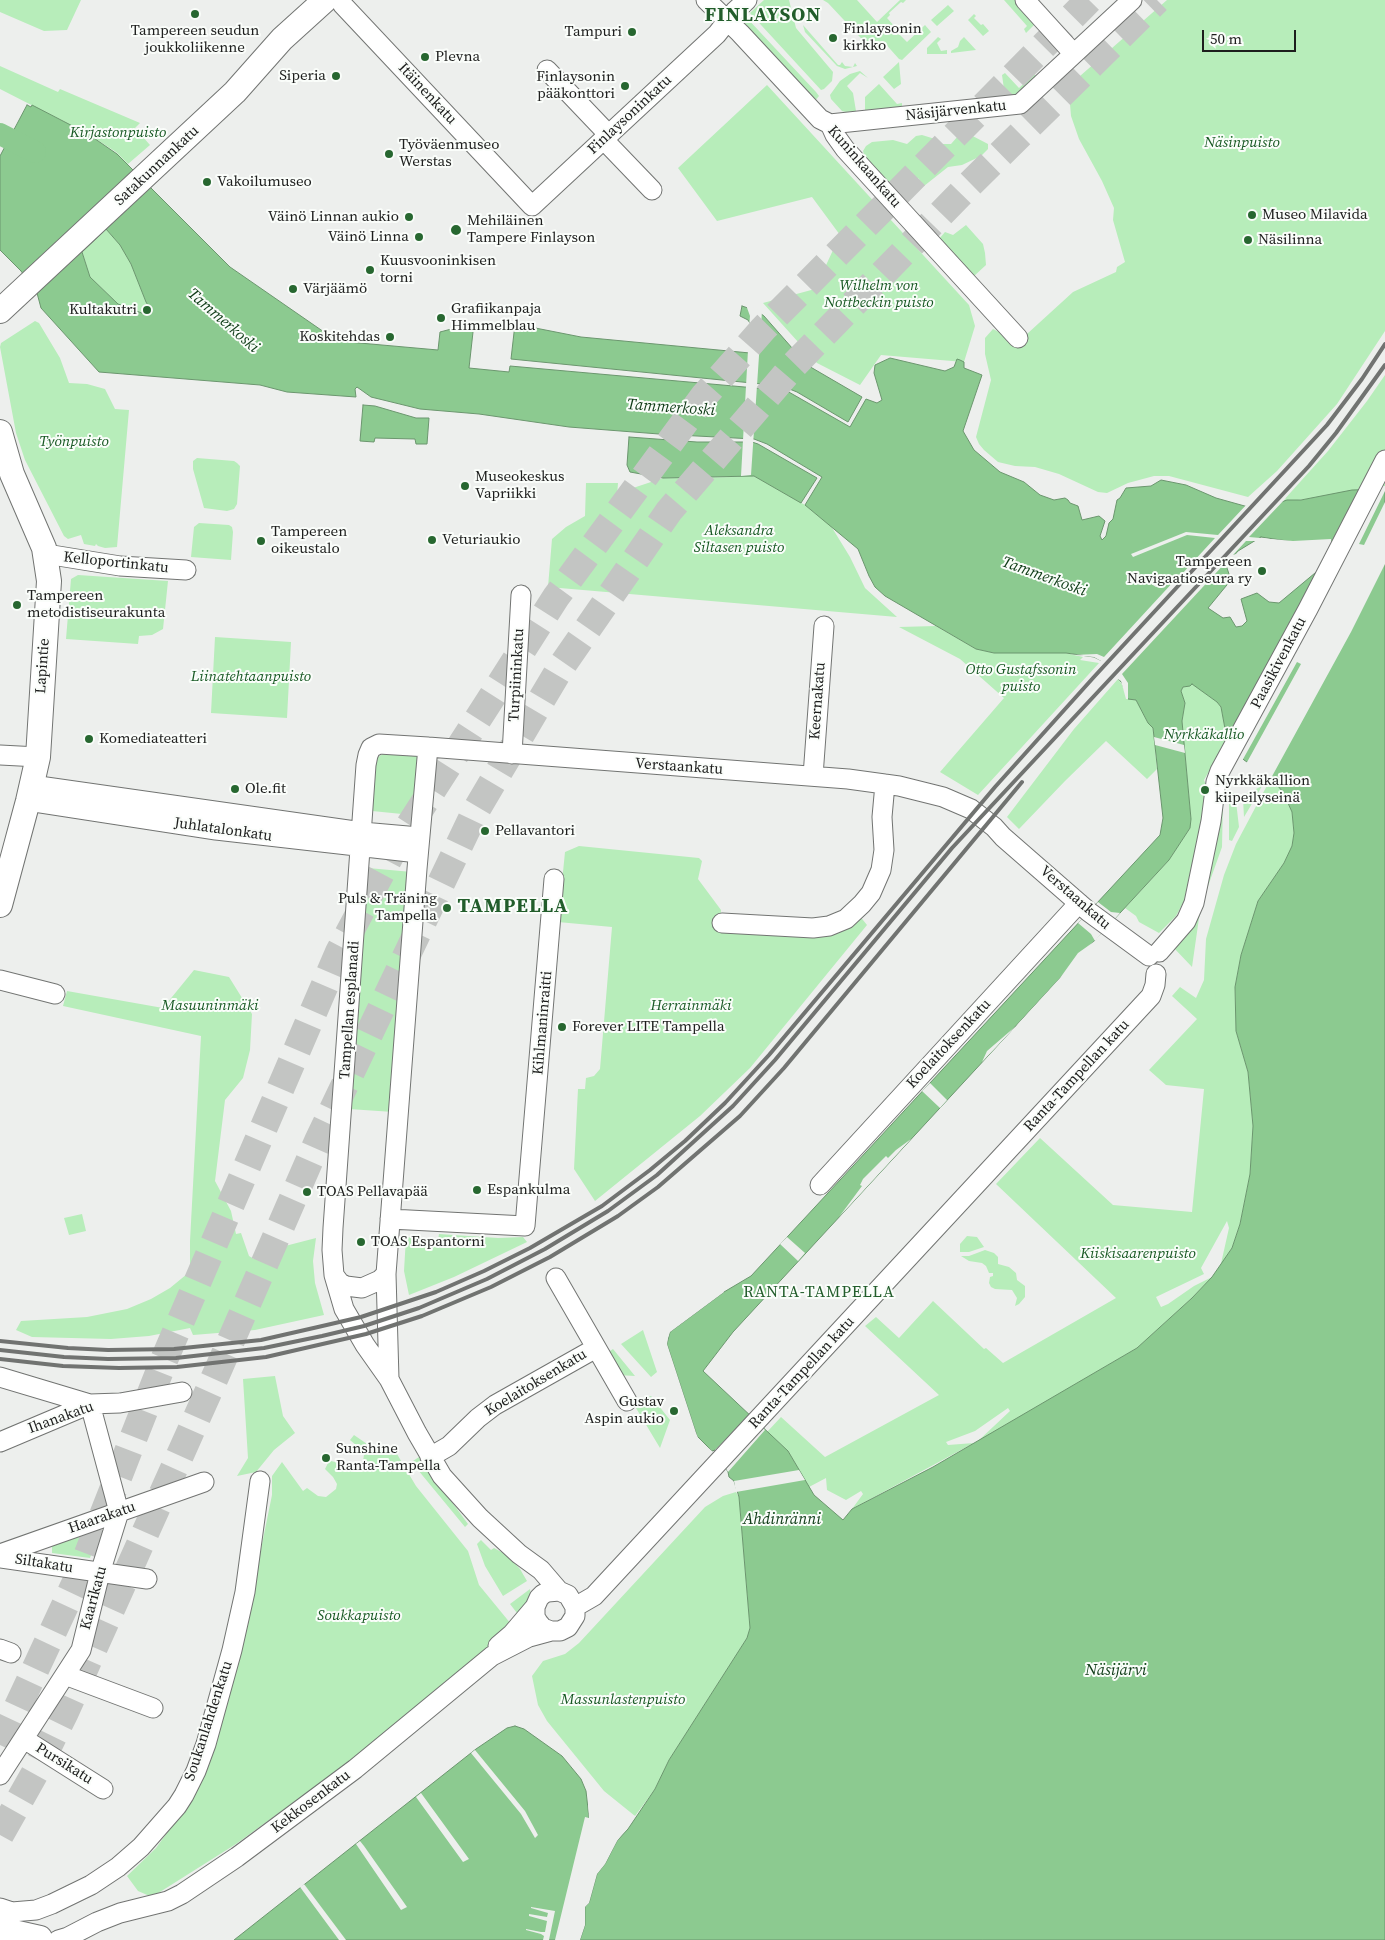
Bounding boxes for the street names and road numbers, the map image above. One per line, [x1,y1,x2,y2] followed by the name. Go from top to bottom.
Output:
[394,59,460,129] street label: Itäinenkatu
[584,71,676,159] street label: Finlaysoninkatu
[905,97,1007,125] street label: Näsijärvenkatu
[111,122,203,210] street label: Satakunnankatu
[823,122,905,212] street label: Kuninkaankatu
[62,549,170,577] street label: Kelloportinkatu
[1247,614,1311,712] street label: Paasikivenkatu
[506,628,528,722] street label: Turpiininkatu
[32,638,54,694] street label: Lapintie
[806,662,830,740] street label: Keernakatu
[634,755,724,779] street label: Verstaankatu
[173,814,273,846] street label: Juhlatalonkatu
[1036,862,1114,934] street label: Verstaankatu
[336,940,364,1080] street label: Tampellan esplanadi
[529,970,557,1076] street label: Kihlmaninraitti
[903,996,995,1092] street label: Koelaitoksenkatu
[1020,1016,1134,1136] street label: Ranta-Tampellan katu
[745,1313,859,1433] street label: Ranta-Tampellan katu
[482,1346,590,1420] street label: Koelaitoksenkatu
[26,1398,96,1438] street label: Ihanakatu
[66,1498,138,1538] street label: Haarakatu
[14,1551,74,1577] street label: Siltakatu
[77,1564,111,1632] street label: Kaarikatu
[181,1659,237,1783] street label: Soukanlahdenkatu
[32,1739,96,1789] street label: Pursikatu
[268,1766,354,1838] street label: Kekkosenkatu

